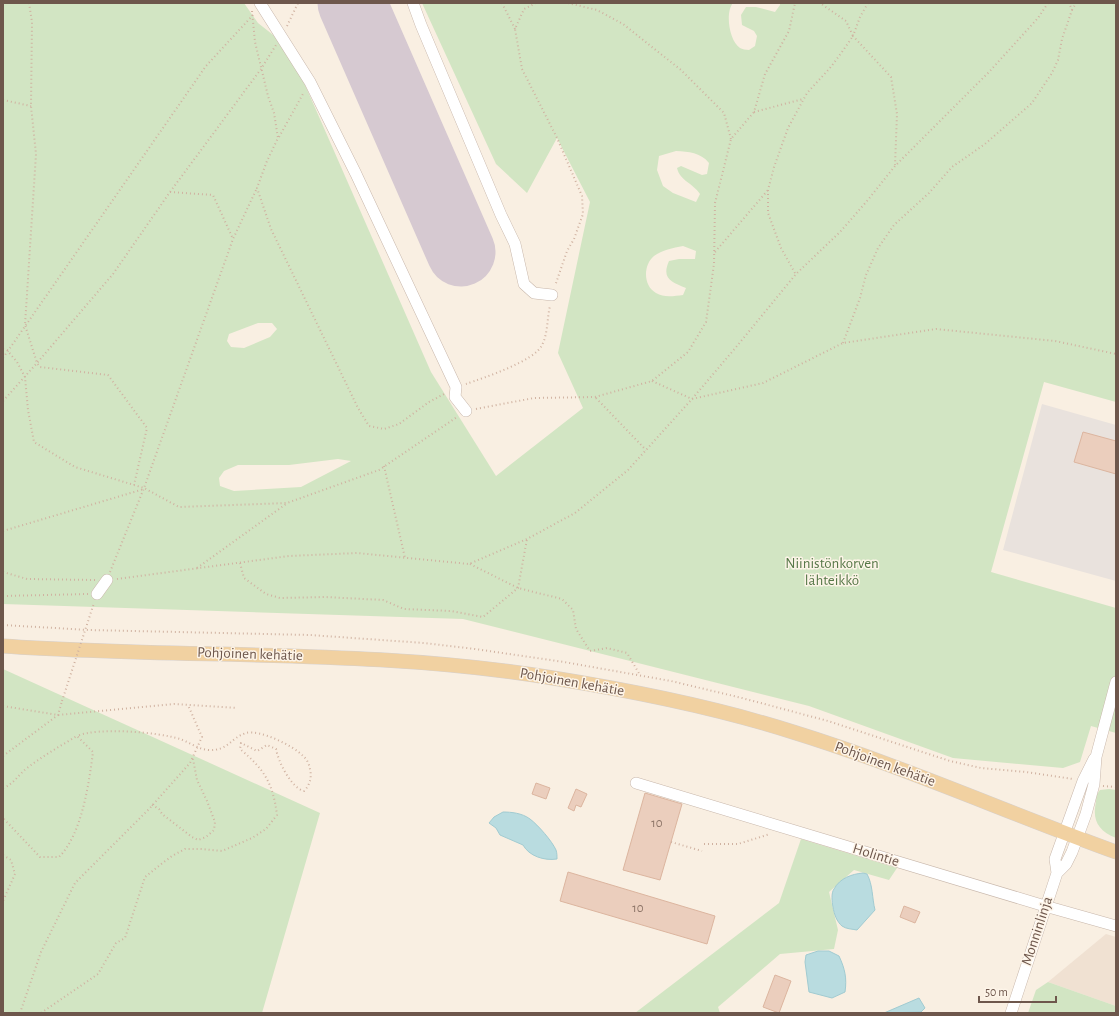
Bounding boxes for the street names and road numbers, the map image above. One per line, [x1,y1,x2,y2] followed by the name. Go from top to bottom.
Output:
[197,645,303,663] street label: Pohjoinen kehätie
[519,665,625,699] street label: Pohjoinen kehätie
[833,739,937,789] street label: Pohjoinen kehätie
[851,841,901,869] street label: Holintie
[1019,895,1055,967] street label: Monninlinja

